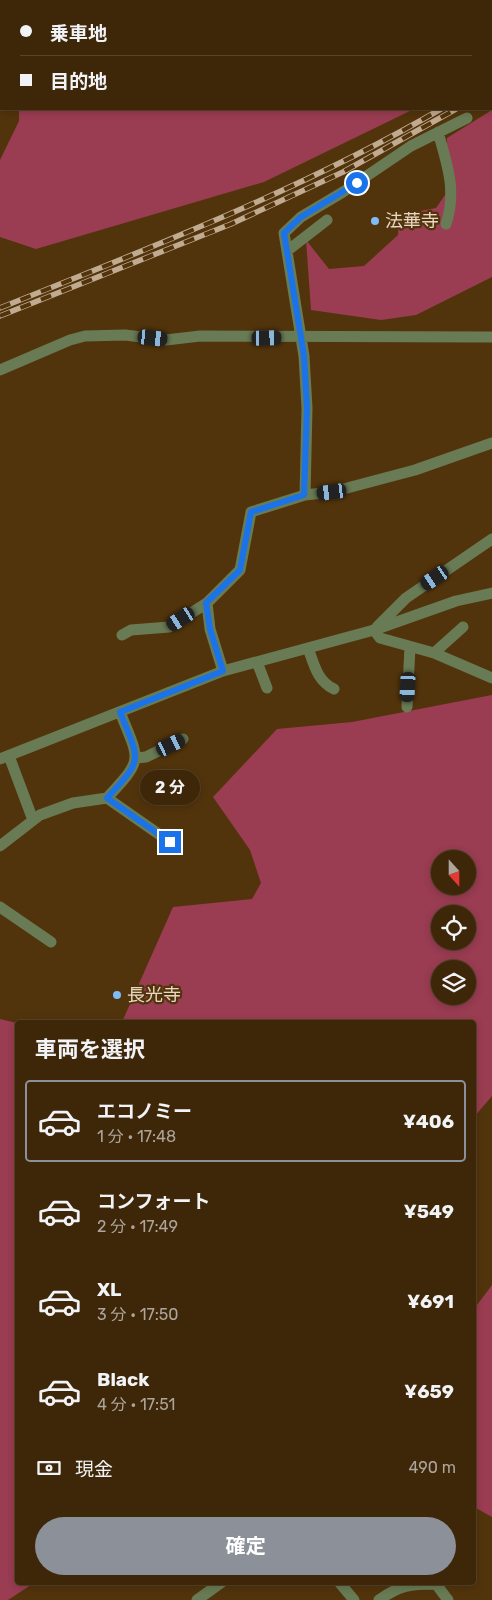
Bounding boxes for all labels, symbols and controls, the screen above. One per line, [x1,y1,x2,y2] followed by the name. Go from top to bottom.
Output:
[50,22,107,45] text: 乗車地
[50,70,107,93] text: 目的地
[346,172,368,194] route start
[385,210,439,232] place label: 法華寺
[369,215,381,227] marker: 法華寺
[137,329,168,347] car
[251,330,282,346] car
[316,483,347,501] car
[418,563,451,593] car
[164,605,197,633] car
[399,672,416,702] car
[154,732,187,758] car
[140,770,200,804] callout: 2 分
[155,778,185,797] text: 2 分
[159,831,181,853] route end
[431,850,476,895] north arrow
[431,850,476,1005] map controls
[431,905,476,950] button: locate
[431,960,476,1005] button: layers
[127,984,181,1006] place label: 長光寺
[111,989,123,1001] marker: 長光寺
[35,1036,145,1063] text: 車両を選択
[37,1099,82,1144] icon: car
[97,1100,192,1123] text: エコノミー
[403,1110,454,1133] text: ¥406
[97,1127,176,1146] text: 1 分 · 17:48
[37,1189,82,1234] icon: car
[97,1190,210,1213] text: コンフォート
[404,1200,454,1223] text: ¥549
[97,1217,178,1236] text: 2 分 · 17:49
[97,1278,121,1301] text: XL
[37,1279,82,1324] icon: car
[407,1290,454,1313] text: ¥691
[97,1305,178,1324] text: 3 分 · 17:50
[97,1368,149,1391] text: Black
[37,1369,82,1414] icon: car
[404,1380,454,1403] text: ¥659
[97,1395,175,1414] text: 4 分 · 17:51
[35,1454,63,1482] icon: cash
[75,1458,113,1481] text: 現金
[408,1458,456,1477] text: 490 m
[35,1517,456,1575] button: 確定

